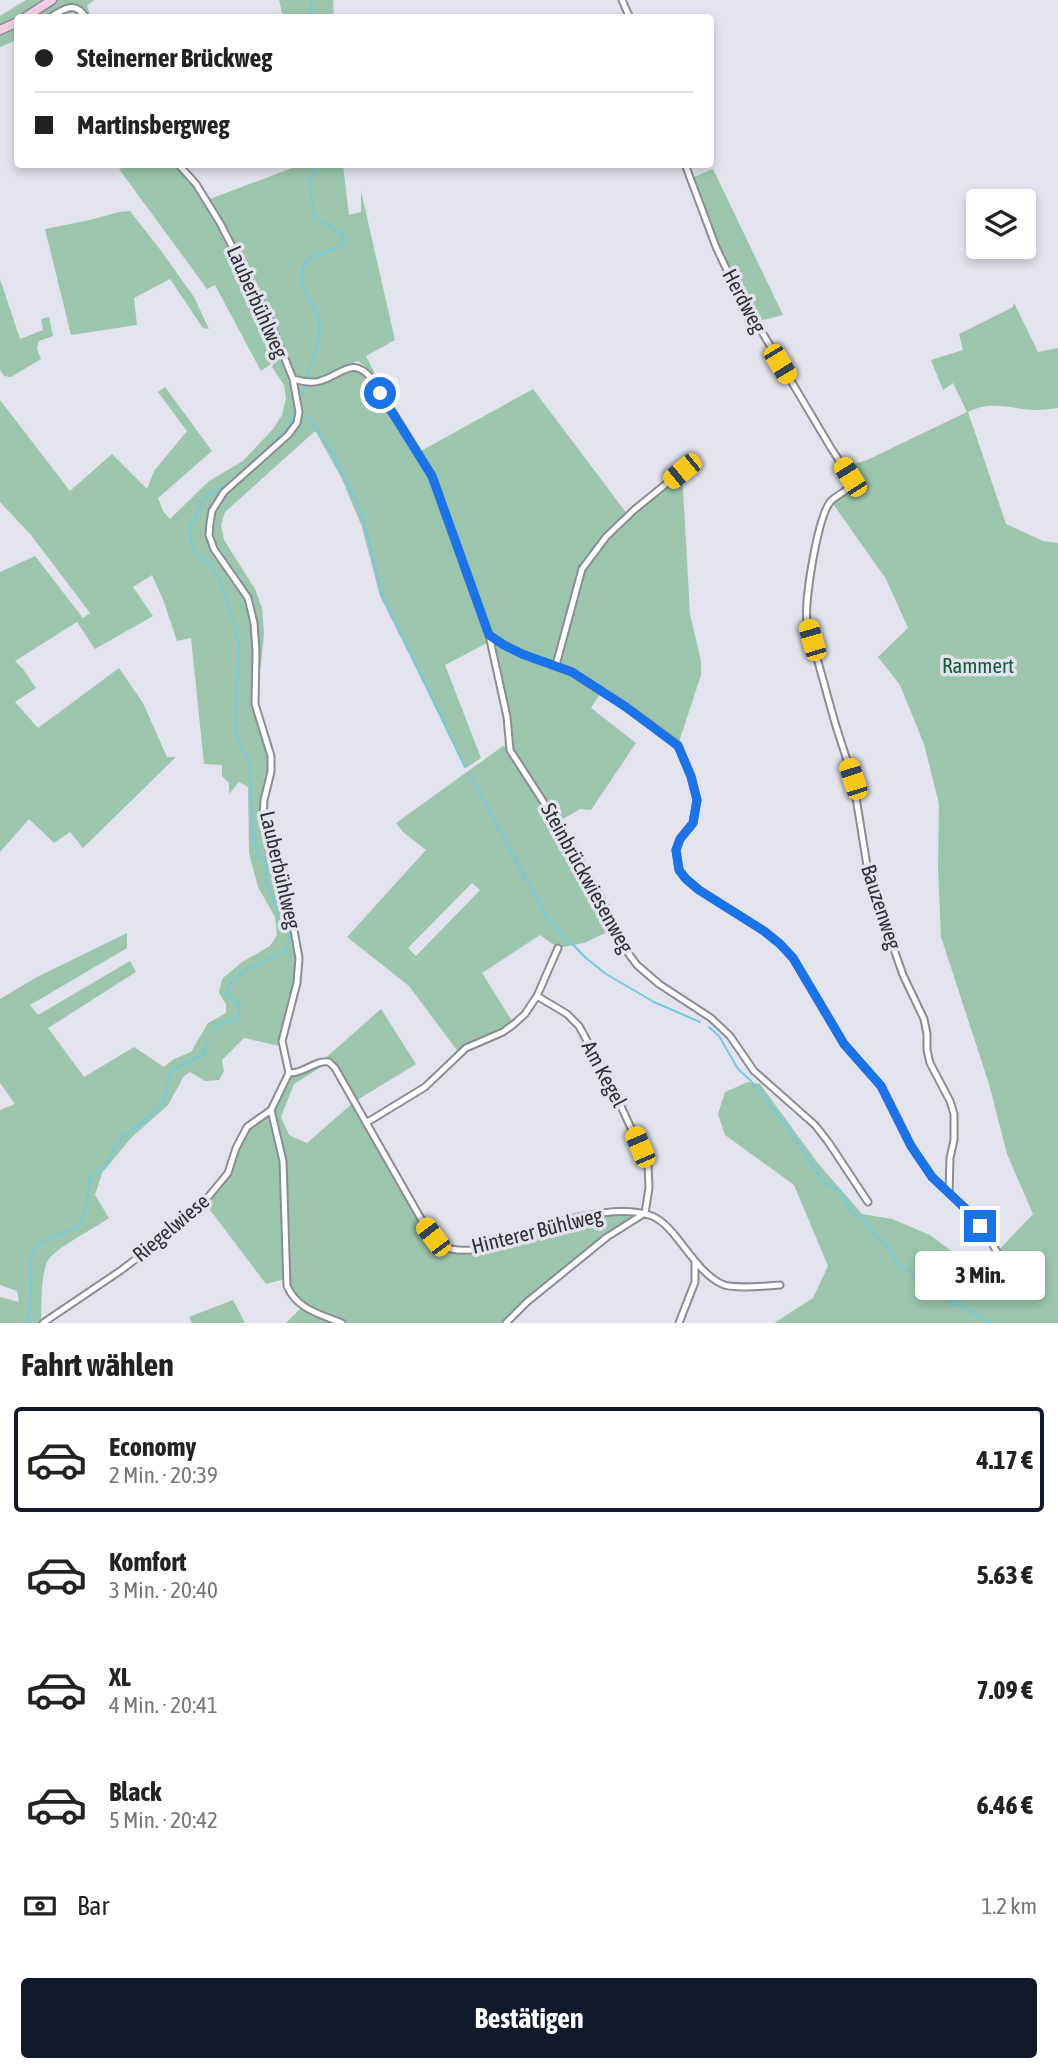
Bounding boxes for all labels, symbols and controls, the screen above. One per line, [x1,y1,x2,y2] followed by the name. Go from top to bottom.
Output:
[77,43,273,73] text: Steinerner Brückweg
[77,110,230,140] text: Martinsbergweg
[966,189,1036,259] map controls
[966,189,1036,259] button: layers
[222,242,293,361] street label: Lauberbühlweg
[718,265,772,337] street label: Herdweg
[761,341,800,387] car
[364,377,396,409] route start
[660,450,705,492] car
[830,454,871,500] car
[797,617,828,663] car
[942,653,1014,677] park label: Rammert
[837,756,870,802] car
[537,798,639,957] street label: Steinbrückwiesenweg
[256,808,306,931] street label: Lauberbühlweg
[857,861,907,952] street label: Bauzenweg
[578,1036,632,1111] street label: Am Kegel
[623,1124,658,1170] car
[127,1188,213,1266] street label: Riegelwiese
[469,1202,605,1258] street label: Hinterer Bühlweg
[964,1210,996,1242] route end
[412,1214,455,1260] car
[915,1250,1045,1300] callout: 3 Min.
[955,1262,1005,1288] text: 3 Min.
[21,1346,174,1383] text: Fahrt wählen
[25,1428,88,1491] icon: car
[109,1432,196,1462] text: Economy
[976,1445,1033,1475] text: 4.17 €
[109,1462,218,1488] text: 2 Min. · 20:39
[25,1543,88,1606] icon: car
[109,1547,186,1577] text: Komfort
[976,1560,1033,1590] text: 5.63 €
[109,1577,218,1603] text: 3 Min. · 20:40
[25,1658,88,1721] icon: car
[109,1662,131,1692] text: XL
[976,1675,1033,1705] text: 7.09 €
[109,1692,218,1718] text: 4 Min. · 20:41
[25,1773,88,1836] icon: car
[109,1777,161,1807] text: Black
[976,1790,1033,1820] text: 6.46 €
[109,1807,218,1833] text: 5 Min. · 20:42
[21,1887,59,1925] icon: cash
[77,1891,109,1921] text: Bar
[981,1893,1037,1919] text: 1.2 km
[21,1978,1037,2058] button: Bestätigen

